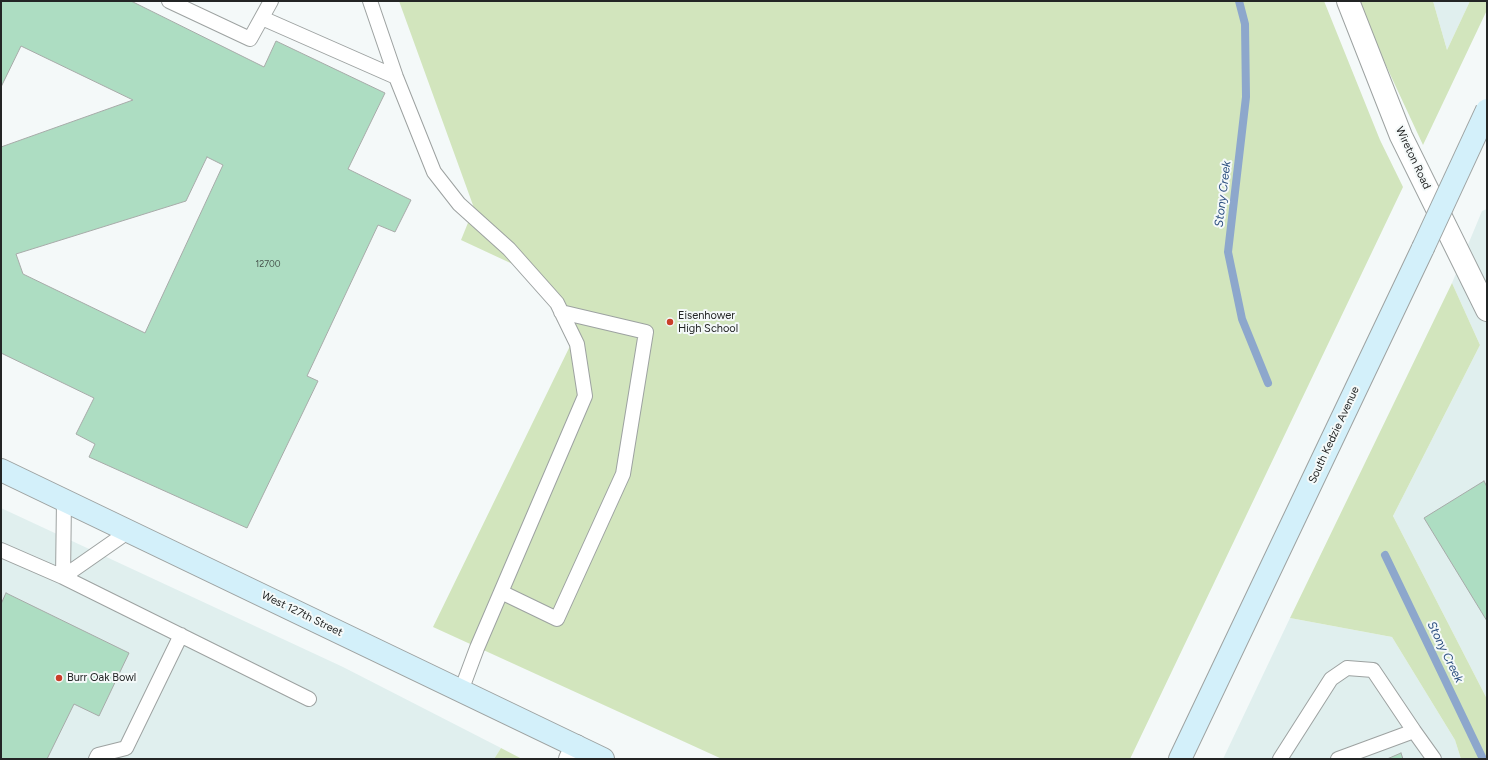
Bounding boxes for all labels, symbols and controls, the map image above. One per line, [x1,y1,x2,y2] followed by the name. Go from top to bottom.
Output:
[1393,125,1433,191] street label: Wireton Road
[1212,160,1234,228] water label: Stony Creek
[255,259,281,269] house number: 12700
[678,309,738,335] place label: Eisenhower High School
[665,317,675,327] marker: Eisenhower High School
[1306,385,1362,485] street label: South Kedzie Avenue
[259,589,345,639] street label: West 127th Street
[1424,619,1466,685] water label: Stony Creek
[67,671,136,685] place label: Burr Oak Bowl
[54,673,64,683] marker: Burr Oak Bowl

